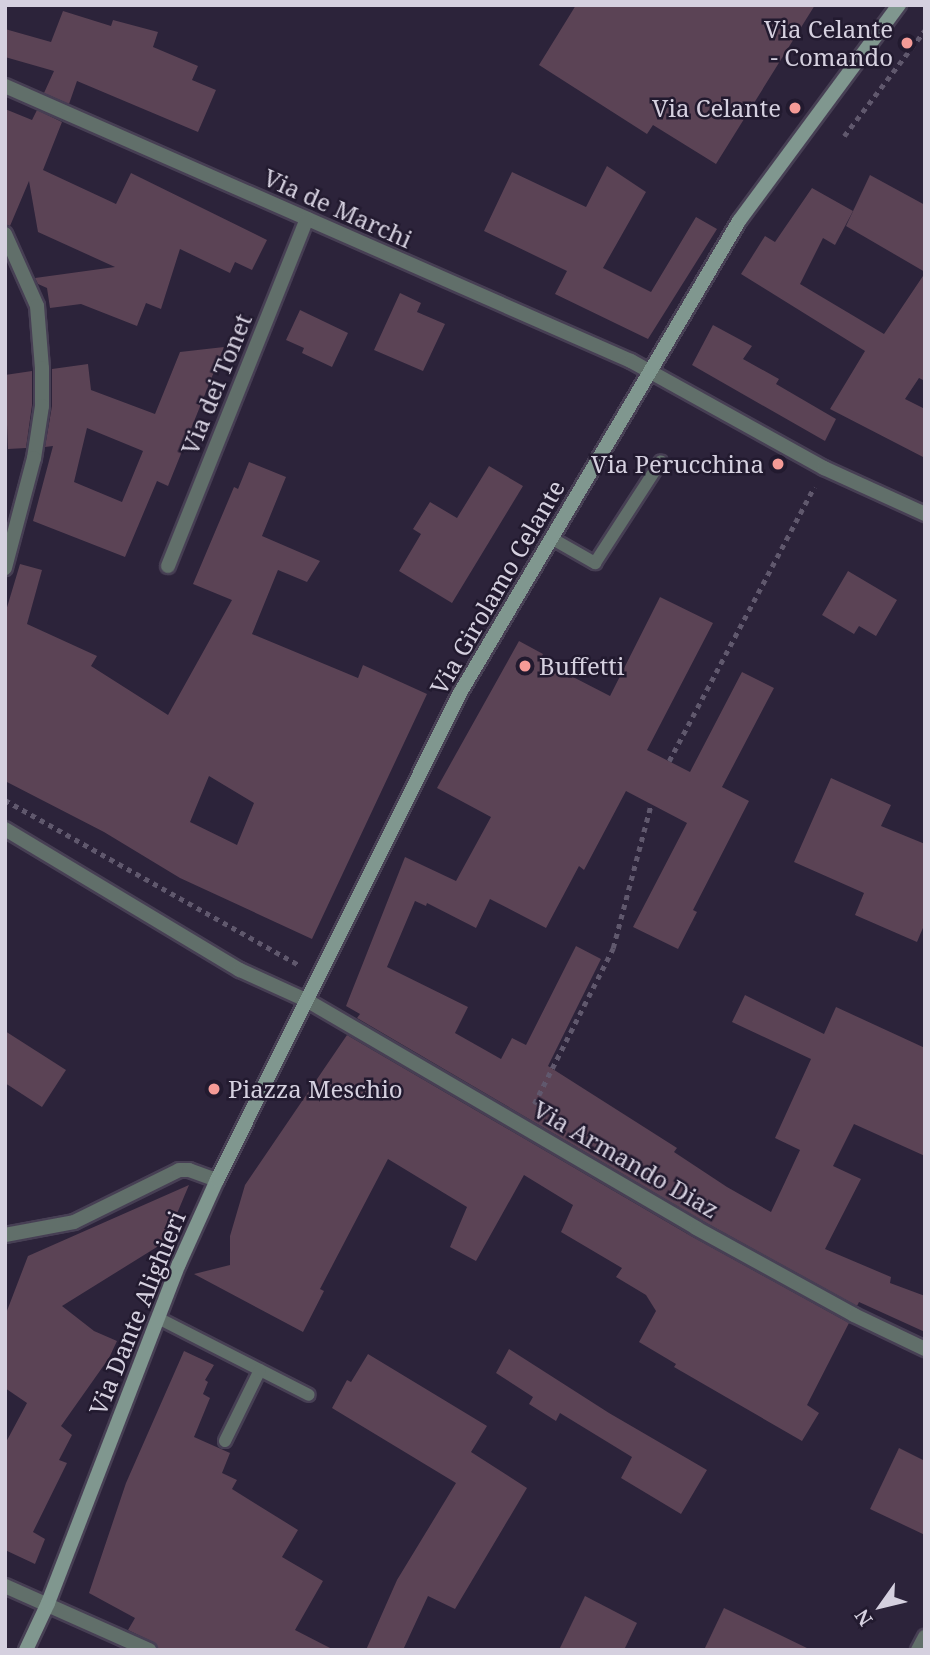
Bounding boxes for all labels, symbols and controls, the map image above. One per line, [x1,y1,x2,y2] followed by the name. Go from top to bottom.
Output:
[764,15,893,71] place label: Via Celante - Comando
[899,35,915,51] marker: Via Celante - Comando
[652,94,781,122] place label: Via Celante
[787,100,803,116] marker: Via Celante
[259,162,417,254] street label: Via de Marchi
[175,309,257,459] street label: Via dei Tonet
[591,450,764,478] place label: Via Perucchina
[770,456,786,472] marker: Via Perucchina
[424,475,570,699] street label: Via Girolamo Celante
[539,652,624,680] place label: Buffetti
[517,658,533,674] marker: Buffetti
[228,1075,403,1103] place label: Piazza Meschio
[206,1081,222,1097] marker: Piazza Meschio
[528,1094,724,1224] street label: Via Armando Diaz
[83,1207,191,1419] street label: Via Dante Alighieri
[846,1571,916,1641] north arrow
[849,1604,879,1631] text: N

